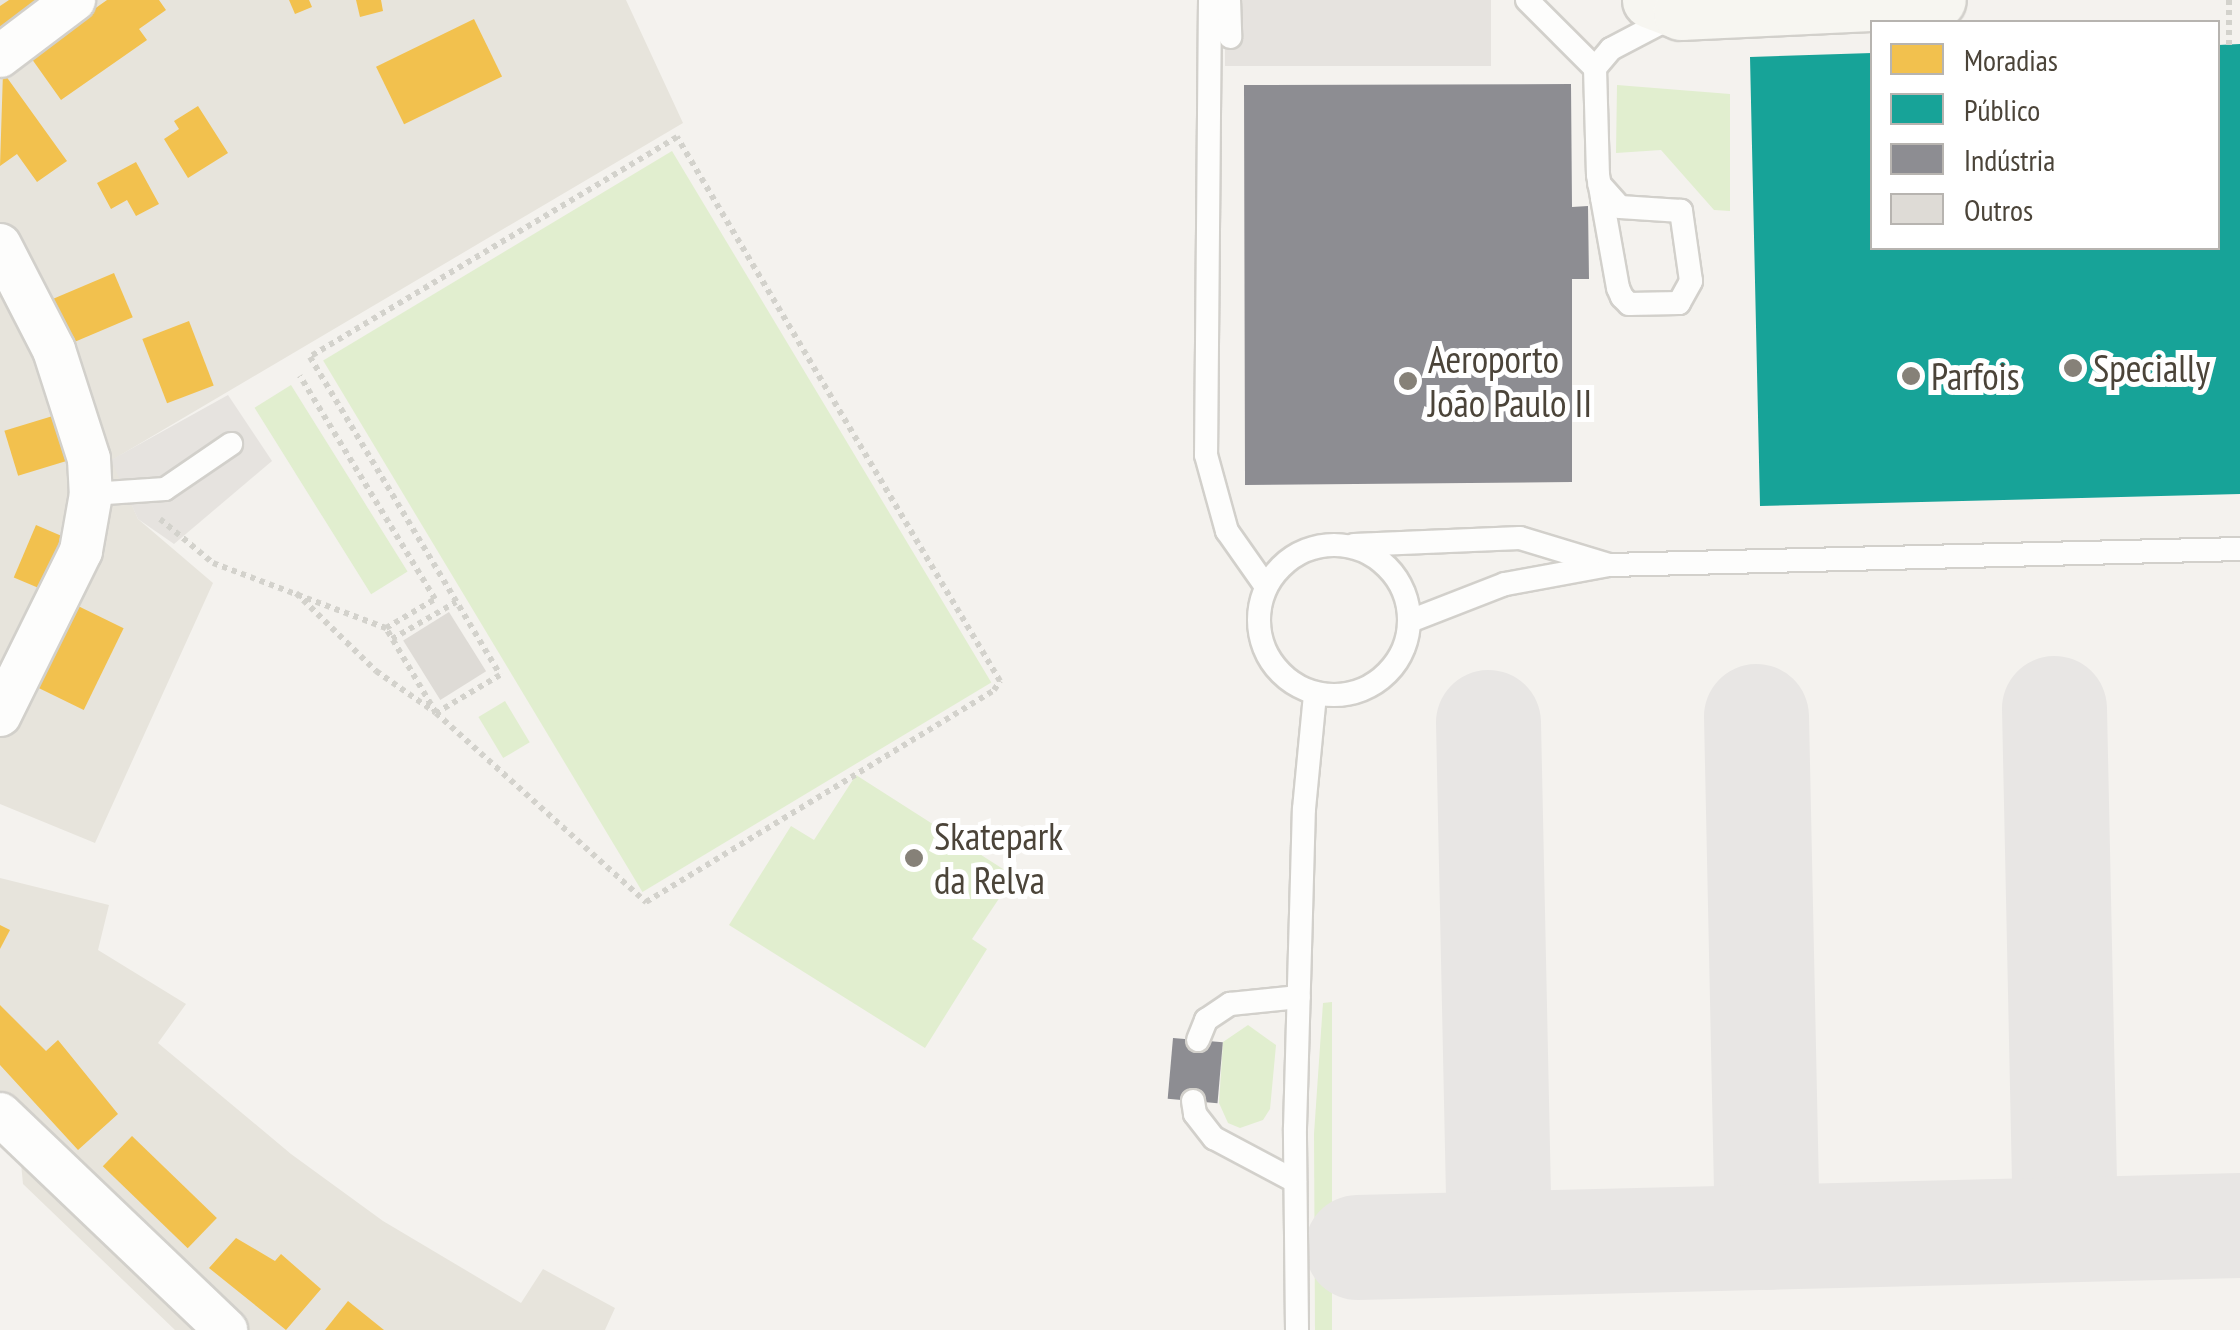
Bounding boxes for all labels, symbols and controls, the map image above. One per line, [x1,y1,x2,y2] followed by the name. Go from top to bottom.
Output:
[1870,20,2220,250] legend
[1964,40,2058,79] text: Moradias
[1964,90,2040,129] text: Público
[1964,140,2055,179] text: Indústria
[1964,190,2033,229] text: Outros
[1428,336,1592,426] place label: Aeroporto João Paulo II
[2093,345,2210,391] place label: Specially
[1931,353,2020,399] place label: Parfois
[2062,357,2084,379] marker: Specially
[1900,365,1922,387] marker: Parfois
[1397,370,1419,392] marker: Aeroporto João Paulo II
[934,813,1063,902] place label: Skatepark da Relva
[903,847,925,869] marker: Skatepark da Relva

